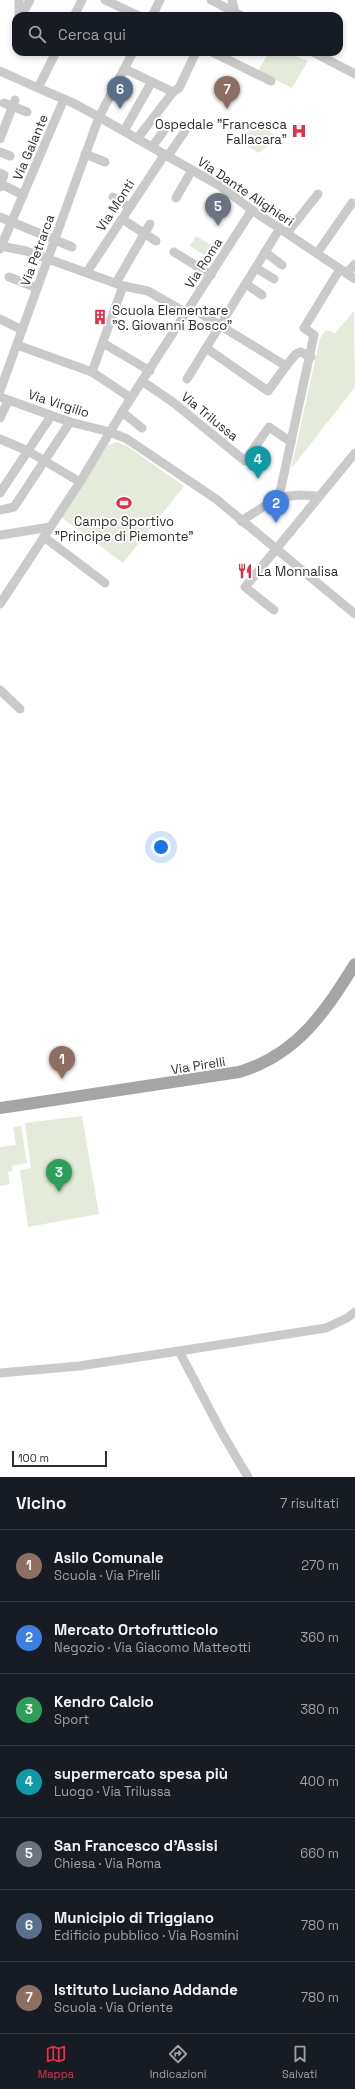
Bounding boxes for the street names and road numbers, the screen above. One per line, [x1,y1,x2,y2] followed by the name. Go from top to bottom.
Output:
[9,112,52,183] street label: Via Galante
[194,153,297,230] street label: Via Dante Alighieri
[92,176,138,234] street label: Via Monti
[17,211,58,288] street label: Via Petrarca
[181,234,226,292] street label: Via Roma
[26,386,92,421] street label: Via Virgilio
[178,388,242,445] street label: Via Trilussa
[170,1053,227,1078] street label: Via Pirelli

